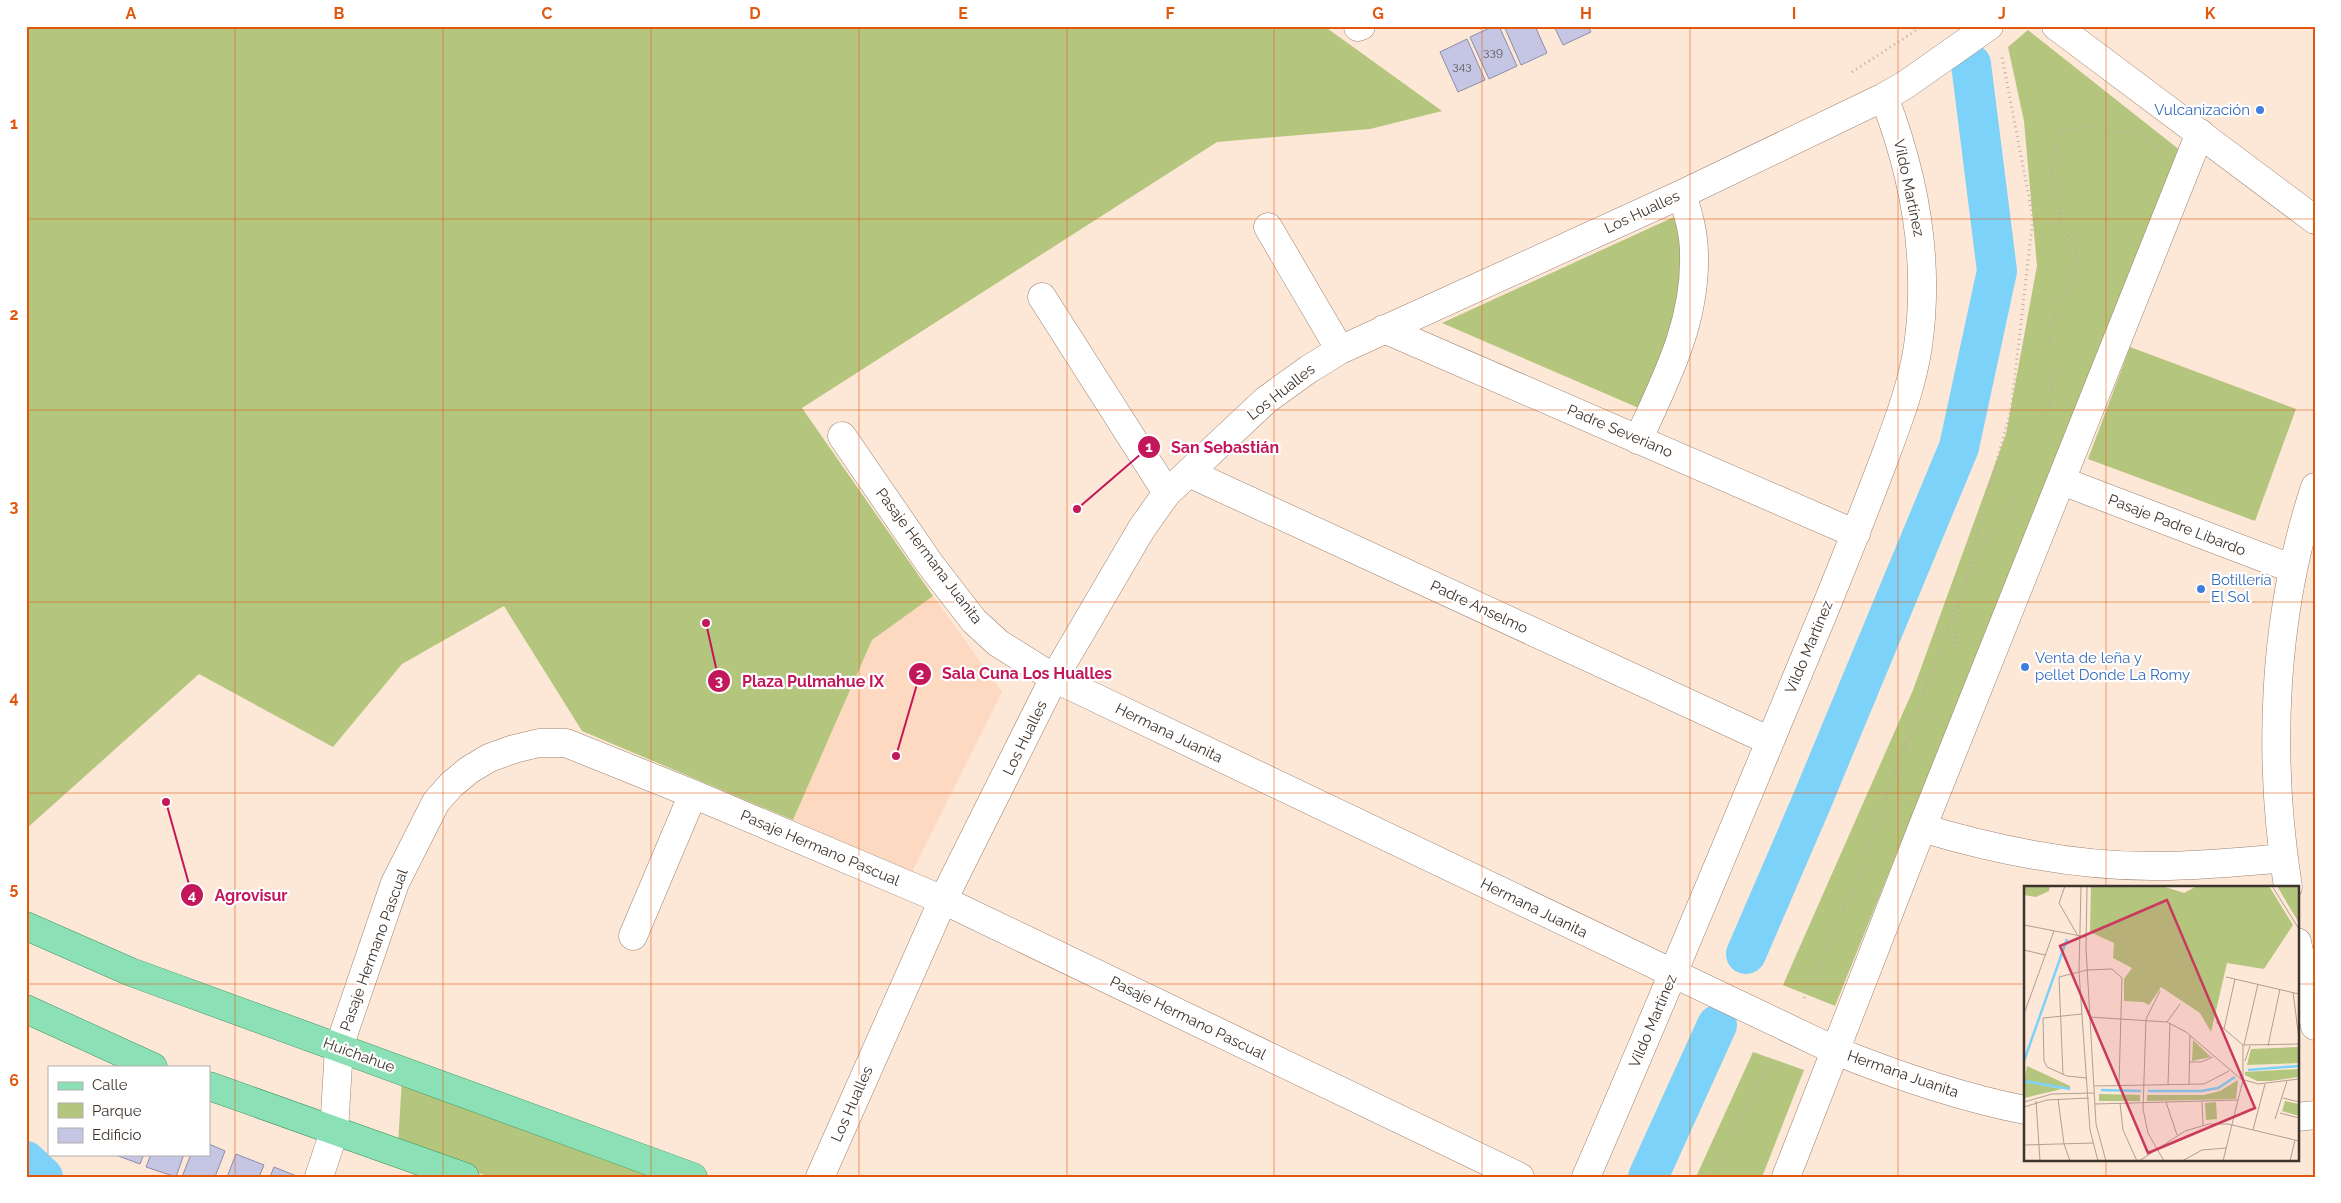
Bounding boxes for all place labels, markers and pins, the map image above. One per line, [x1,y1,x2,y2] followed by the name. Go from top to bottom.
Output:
[2154,101,2250,119] place label: Vulcanización
[2254,104,2266,116] marker: Vulcanización
[1136,431,1289,462] callout: San Sebastián
[2211,571,2272,606] place label: Botillería El Sol
[2195,583,2207,595] marker: Botillería El Sol
[2035,649,2190,684] place label: Venta de leña y pellet Donde La Romy
[907,658,1122,689] callout: Sala Cuna Los Hualles
[2019,661,2031,673] marker: Venta de leña y pellet Donde La Romy
[707,666,894,697] callout: Plaza Pulmahue IX
[180,879,298,910] callout: Agrovisur

